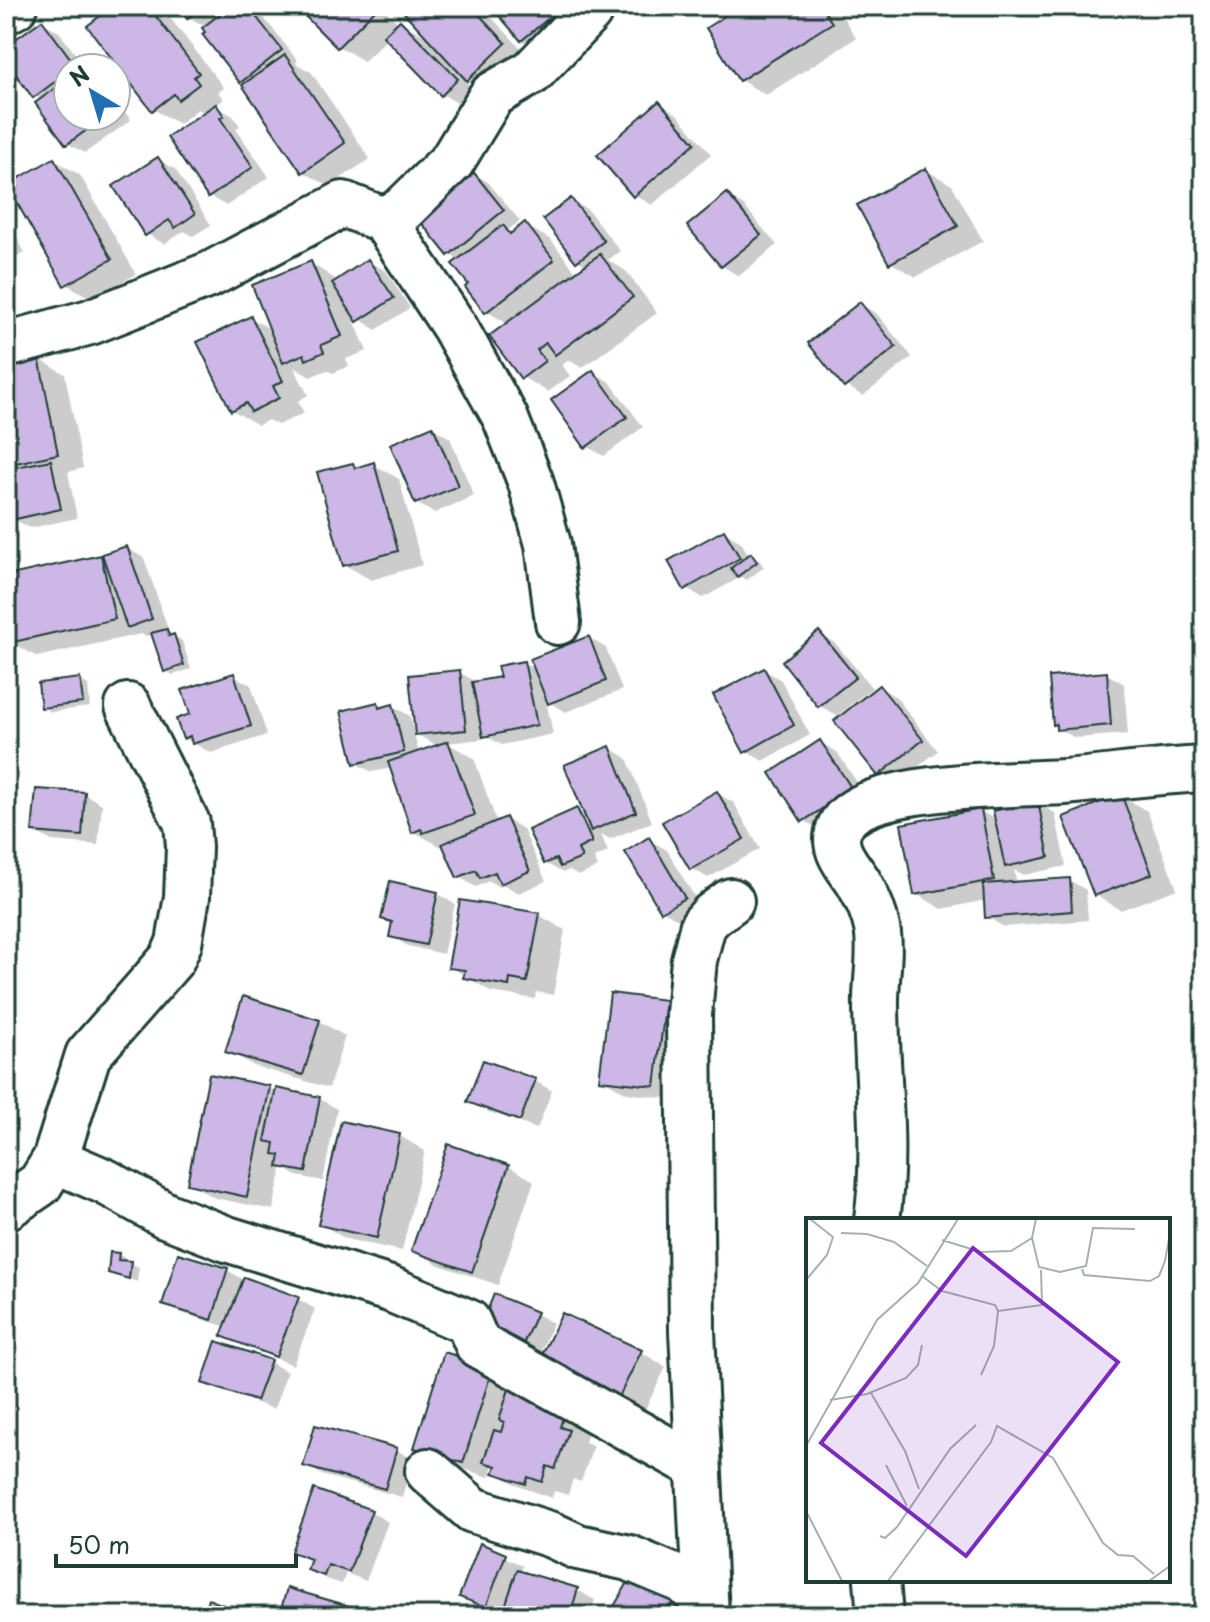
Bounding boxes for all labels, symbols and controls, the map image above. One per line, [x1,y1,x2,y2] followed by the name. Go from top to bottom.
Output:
[52,52,132,132] north arrow
[62,57,96,93] text: N
[806,1218,1170,1582] inset map
[56,1518,296,1568] scale bar
[68,1526,130,1562] text: 50 m

